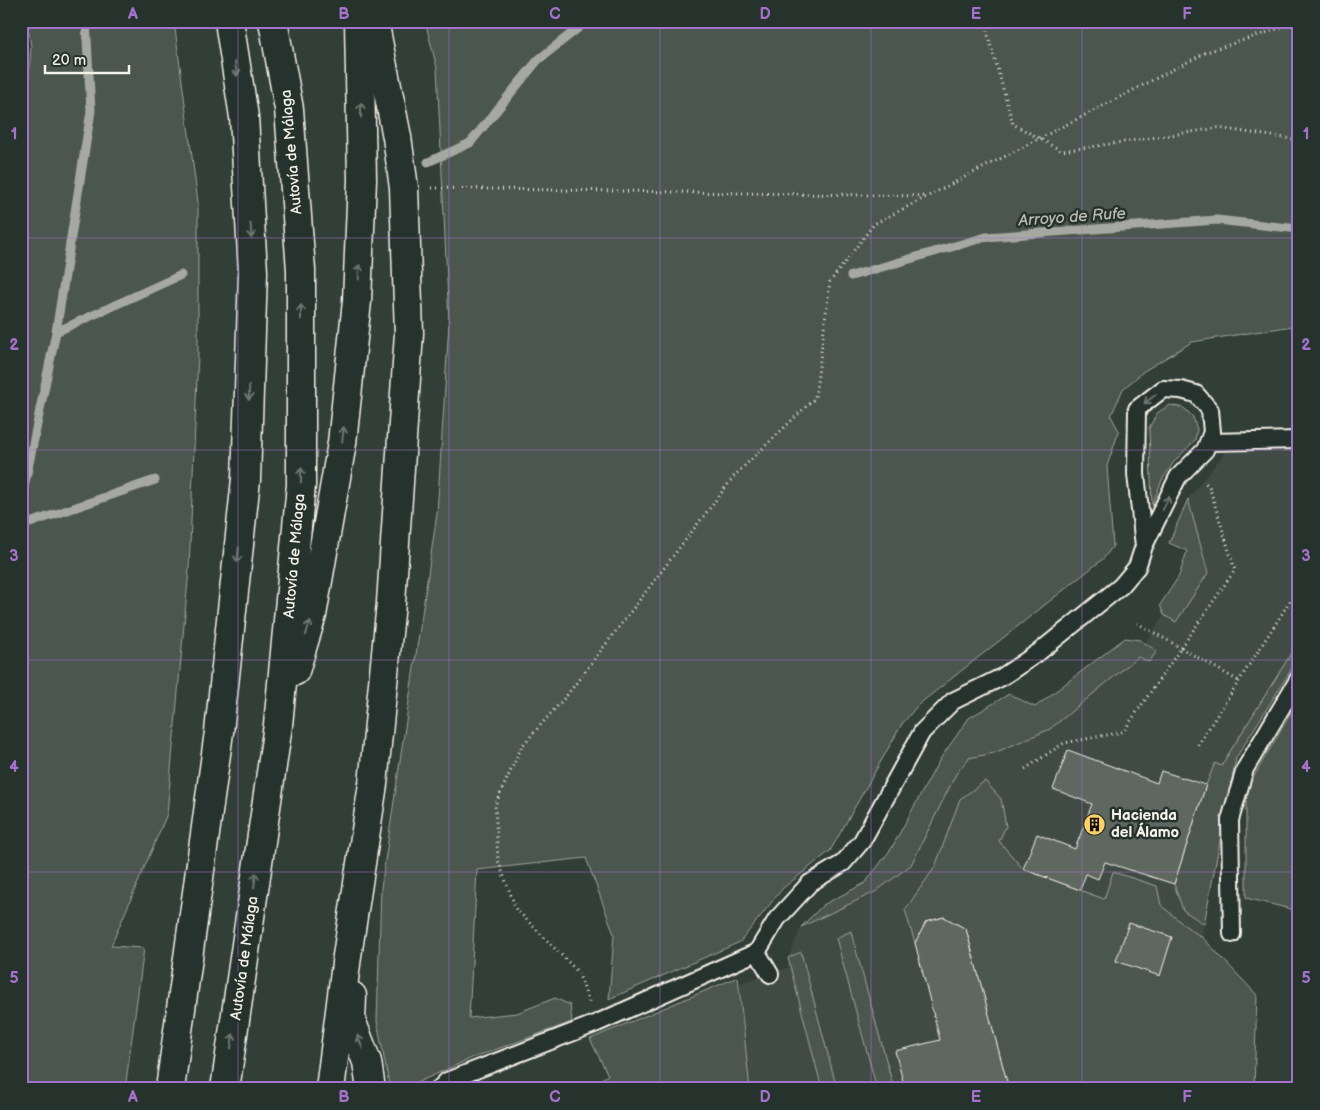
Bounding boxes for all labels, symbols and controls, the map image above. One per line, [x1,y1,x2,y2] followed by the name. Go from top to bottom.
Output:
[127,5,138,24] text: A
[338,5,350,24] text: B
[549,5,561,24] text: C
[759,5,771,24] text: D
[971,5,981,24] text: E
[1182,5,1192,24] text: F
[45,42,129,74] scale bar
[52,51,86,70] text: 20 m
[232,61,242,77] one-way arrow
[277,89,306,215] street label: Autovía de Málaga
[356,102,366,118] one-way arrow
[11,125,17,144] text: 1
[1303,125,1309,144] text: 1
[1017,204,1126,231] water label: Arroyo de Rufe
[246,223,255,239] one-way arrow
[354,264,363,280] one-way arrow
[296,305,306,321] one-way arrow
[9,336,19,355] text: 2
[1301,336,1311,355] text: 2
[245,385,254,401] one-way arrow
[1144,393,1157,404] one-way arrow
[338,426,348,442] one-way arrow
[296,467,306,484] one-way arrow
[280,493,309,619] street label: Autovía de Málaga
[1161,496,1171,511] one-way arrow
[9,547,19,566] text: 3
[233,547,243,563] one-way arrow
[1301,547,1311,566] text: 3
[304,620,314,636] one-way arrow
[9,758,19,777] text: 4
[1301,758,1311,777] text: 4
[1111,806,1180,842] place label: Hacienda del Álamo
[1083,812,1107,836] building icon: Hacienda del Álamo
[251,872,261,888] one-way arrow
[226,895,263,1021] street label: Autovía de Málaga
[9,969,19,988] text: 5
[1301,969,1311,988] text: 5
[227,1033,237,1049] one-way arrow
[355,1035,364,1050] one-way arrow
[127,1088,138,1107] text: A
[338,1088,350,1107] text: B
[549,1088,561,1107] text: C
[759,1088,771,1107] text: D
[971,1088,981,1107] text: E
[1182,1088,1192,1107] text: F

